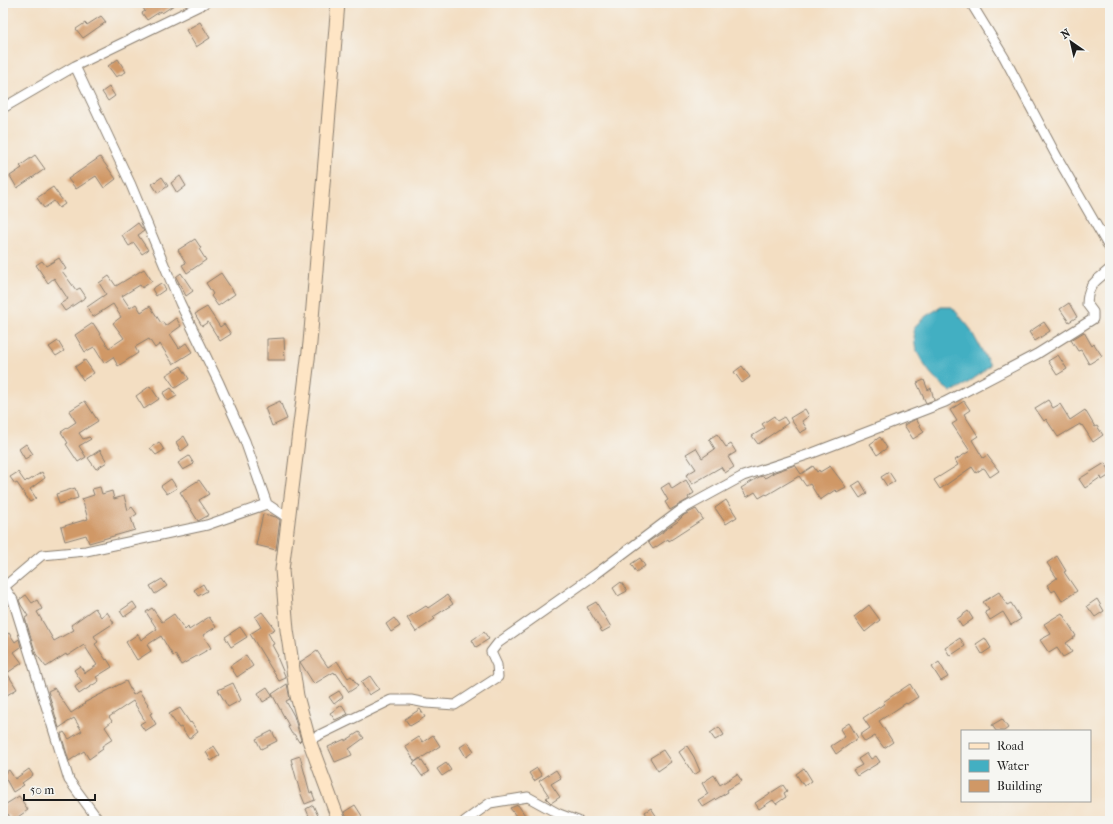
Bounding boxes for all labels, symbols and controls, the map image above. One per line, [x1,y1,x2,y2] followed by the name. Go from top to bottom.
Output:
[1051,22,1091,62] north arrow
[1059,26,1073,42] text: N
[961,730,1091,802] legend
[997,739,1024,753] text: Road
[996,759,1030,773] text: Water
[24,776,95,802] scale bar
[997,779,1042,793] text: Building
[30,783,54,797] text: 50 m

